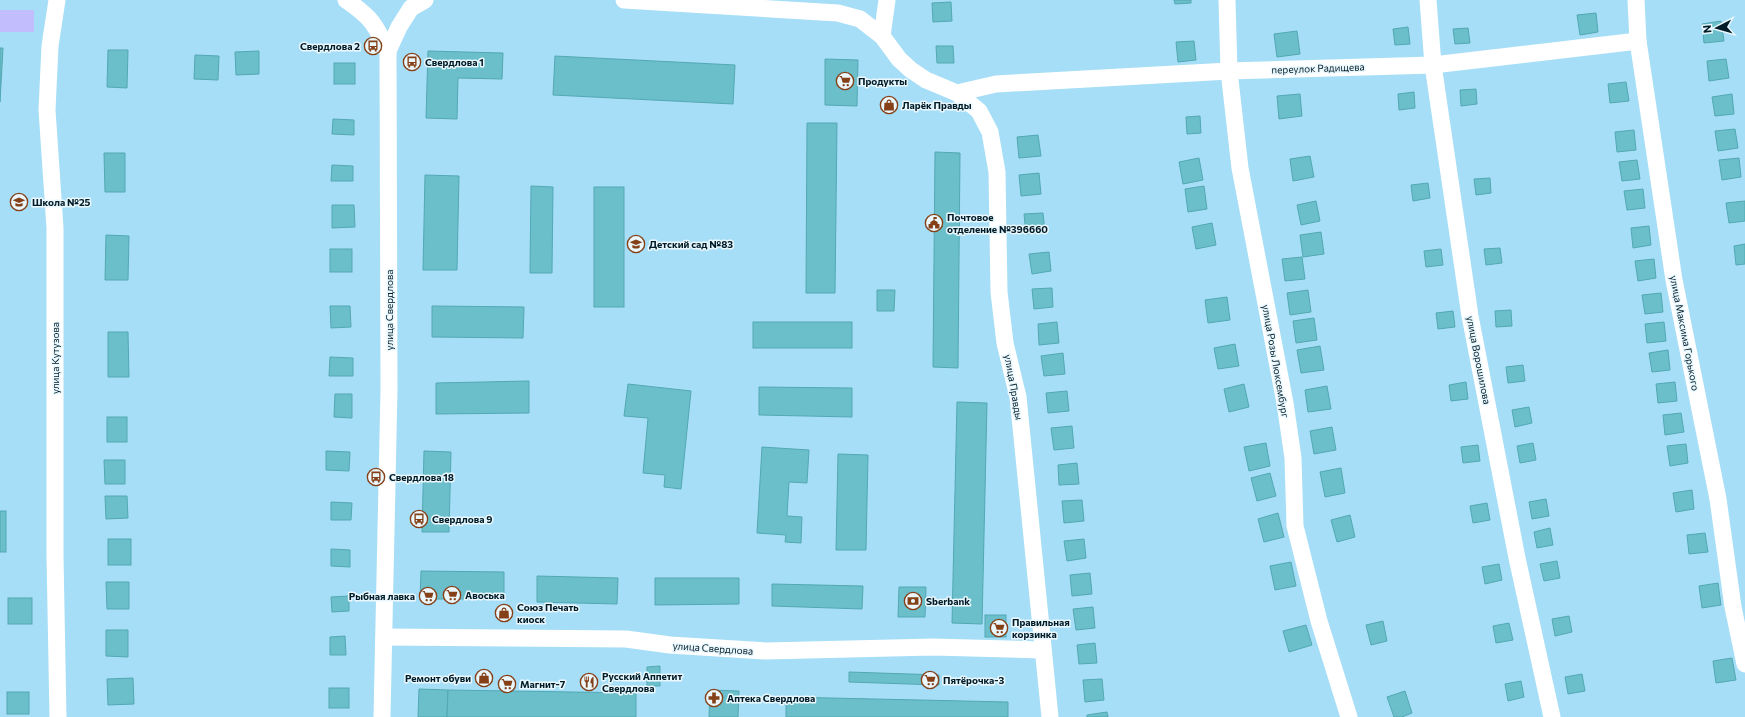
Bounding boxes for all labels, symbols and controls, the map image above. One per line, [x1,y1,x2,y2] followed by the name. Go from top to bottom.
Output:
[1697,8,1737,48] north arrow
[1700,24,1713,34] text: N
[363,36,383,56] bus stop icon: Свердлова 2
[300,40,360,52] place label: Свердлова 2
[402,52,422,72] bus stop icon: Свердлова 1
[425,56,484,68] place label: Свердлова 1
[1271,60,1365,76] street label: переулок Радищева
[835,71,855,91] supermarket icon: Продукты
[858,75,907,87] place label: Продукты
[879,95,899,115] shop icon: Ларёк Правды
[902,99,972,111] place label: Ларёк Правды
[9,192,29,212] school or university icon: Школа №25
[32,196,91,208] place label: Школа №25
[947,211,1048,235] place label: Почтовое отделение №396660
[924,213,944,233] public building icon: Почтовое отделение №396660
[626,234,646,254] school or university icon: Детский сад №83
[649,238,733,250] place label: Детский сад №83
[383,270,395,350] street label: улица Свердлова
[1668,274,1702,392] street label: улица Максима Горького
[1260,303,1292,419] street label: улица Розы Люксембург
[1465,315,1493,405] street label: улица Ворошилова
[49,322,61,394] street label: улица Кутузова
[1002,353,1026,421] street label: улица Правды
[366,467,386,487] bus stop icon: Свердлова 18
[389,471,454,483] place label: Свердлова 18
[409,509,429,529] bus stop icon: Свердлова 9
[432,513,493,525] place label: Свердлова 9
[442,585,462,605] supermarket icon: Авоська
[418,586,438,606] supermarket icon: Рыбная лавка
[465,589,505,601] place label: Авоська
[349,590,415,602] place label: Рыбная лавка
[903,591,923,611] bank icon: Sberbank
[926,595,970,607] place label: Sberbank
[517,601,579,625] place label: Союз Печать киоск
[494,603,514,623] shop icon: Союз Печать киоск
[1012,616,1070,640] place label: Правильная корзинка
[989,618,1009,638] supermarket icon: Правильная корзинка
[672,639,754,657] street label: улица Свердлова
[474,668,494,688] shop icon: Ремонт обуви
[602,670,682,694] place label: Русский Аппетит Свердлова
[920,670,940,690] supermarket icon: Пятёрочка-3
[405,672,471,684] place label: Ремонт обуви
[579,672,599,692] restaurant icon: Русский Аппетит Свердлова
[497,674,517,694] supermarket icon: Магнит-7
[943,674,1005,686] place label: Пятёрочка-3
[520,678,566,690] place label: Магнит-7
[704,688,724,708] pharmacy icon: Аптека Свердлова
[727,692,815,704] place label: Аптека Свердлова

